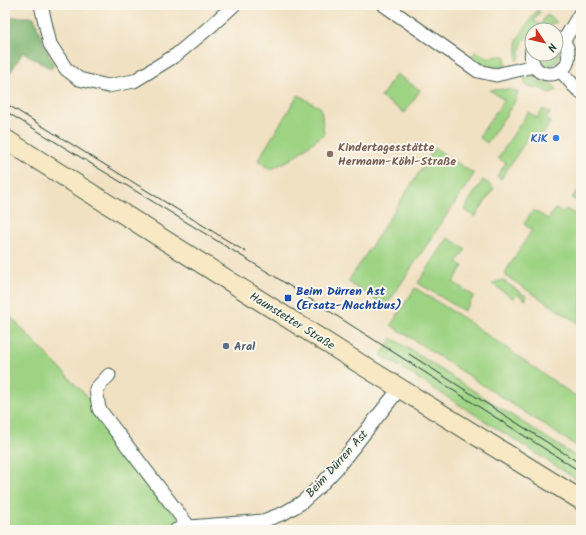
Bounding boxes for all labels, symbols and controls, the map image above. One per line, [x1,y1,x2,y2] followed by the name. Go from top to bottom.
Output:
[524,22,564,62] north arrow
[542,39,561,55] text: N
[530,129,548,148] place label: KiK
[551,133,561,143] marker: KiK
[338,138,456,171] place label: Kindertagesstätte Hermann-Köhl-Straße
[325,149,335,159] marker: Kindertagesstätte Hermann-Köhl-Straße
[296,282,402,315] place label: Beim Dürren Ast (Ersatz-/Nachtbus)
[246,287,339,355] street label: Haunstetter Straße
[283,293,293,303] marker: Beim Dürren Ast (Ersatz-/Nachtbus)
[234,337,256,356] place label: Aral
[221,341,231,351] marker: Aral
[301,426,373,502] street label: Beim Dürren Ast

